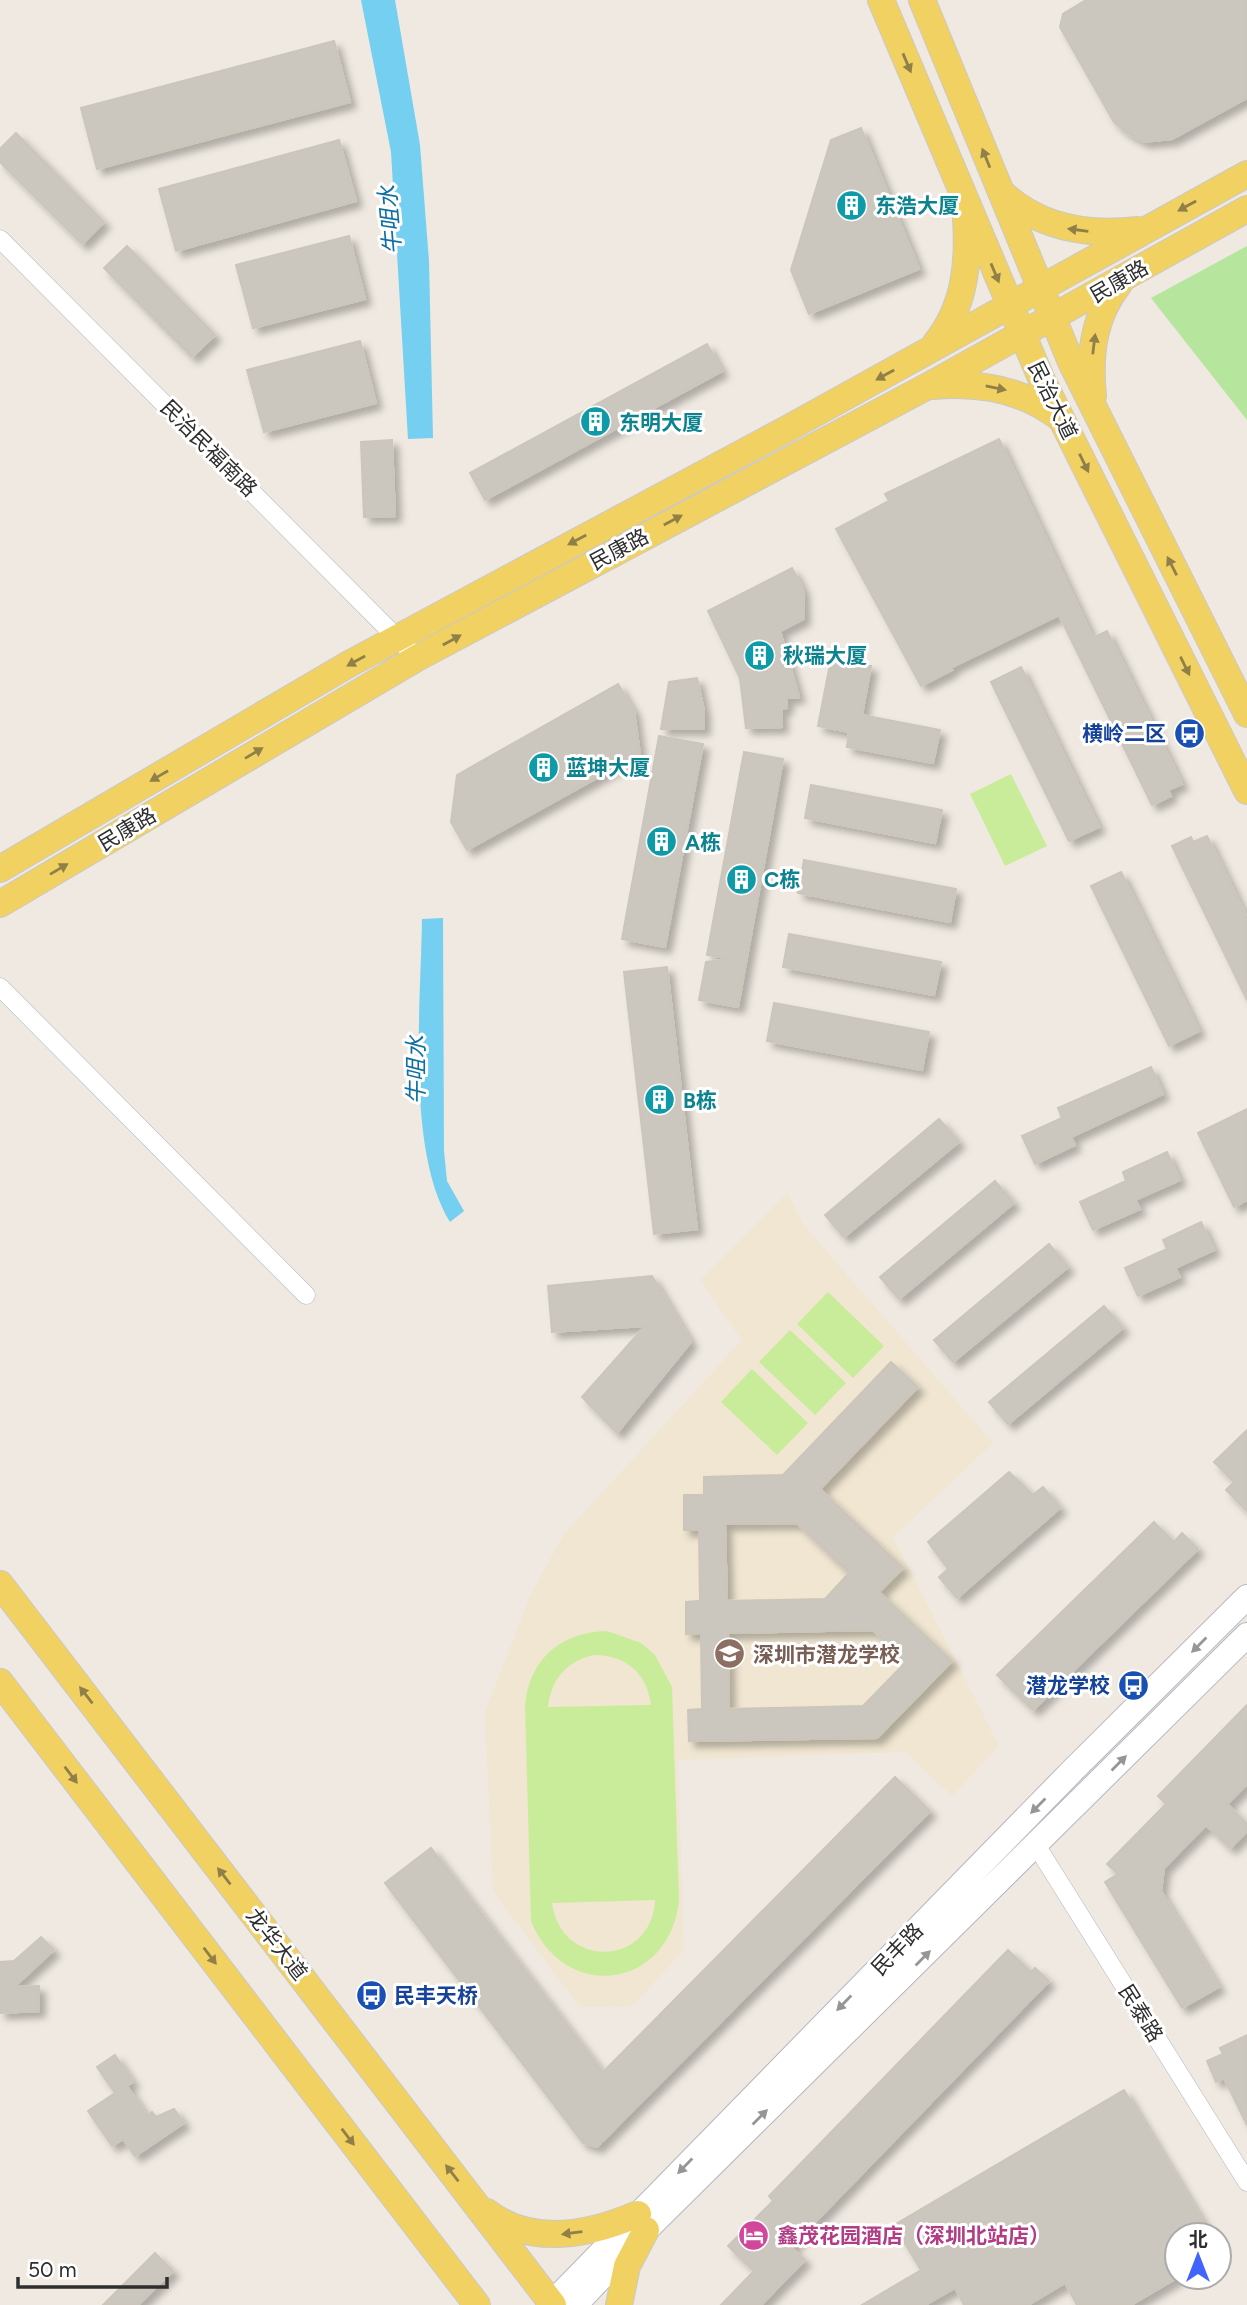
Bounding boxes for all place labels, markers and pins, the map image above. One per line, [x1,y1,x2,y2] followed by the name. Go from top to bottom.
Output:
[835,188,869,222] building icon: 东浩大厦
[875,193,959,218] place label: 东浩大厦
[579,405,613,439] building icon: 东明大厦
[619,410,703,435] place label: 东明大厦
[743,638,777,672] building icon: 秋瑞大厦
[783,643,867,668] place label: 秋瑞大厦
[1172,716,1206,750] bus stop icon: 横岭二区
[1082,721,1166,746] place label: 横岭二区
[526,750,560,784] building icon: 蓝坤大厦
[566,755,650,780] place label: 蓝坤大厦
[645,825,679,859] building icon: A栋
[685,830,721,855] place label: A栋
[724,862,758,896] building icon: C栋
[764,867,800,892] place label: C栋
[643,1083,677,1117] building icon: B栋
[683,1088,717,1113] place label: B栋
[713,1637,747,1671] school or university icon: 深圳市潜龙学校
[753,1642,900,1667] place label: 深圳市潜龙学校
[1116,1668,1150,1702] bus stop icon: 潜龙学校
[1026,1673,1110,1698] place label: 潜龙学校
[354,1978,388,2012] bus stop icon: 民丰天桥
[394,1983,478,2008] place label: 民丰天桥
[737,2218,771,2252] hotel icon: 鑫茂花园酒店（深圳北站店）
[777,2223,1050,2248] place label: 鑫茂花园酒店（深圳北站店）

